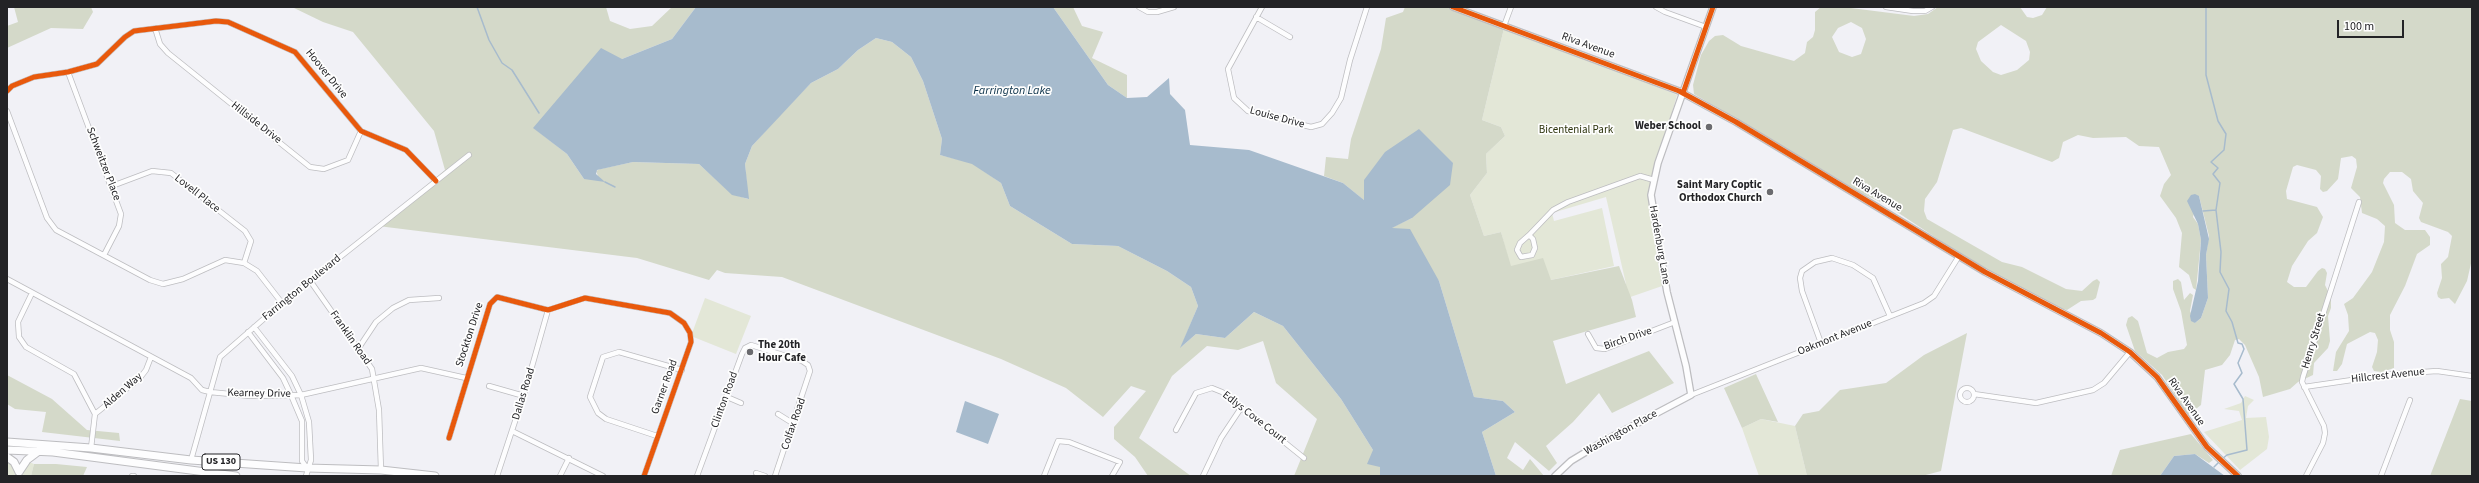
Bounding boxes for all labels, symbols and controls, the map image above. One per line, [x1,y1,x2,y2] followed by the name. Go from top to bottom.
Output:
[2339,12,2406,38] scale bar
[2344,18,2374,35] text: 100 m
[1560,30,1616,62] street label: Riva Avenue
[302,47,350,101] street label: Hoover Drive
[973,84,1051,98] water label: Farrington Lake
[228,99,284,147] street label: Hillside Drive
[1248,104,1306,132] street label: Louise Drive
[1635,120,1701,134] place label: Weber School
[1704,122,1714,132] marker: Weber School
[1539,124,1613,138] park label: Bicentenial Park
[83,125,123,203] street label: Schweitzer Place
[172,172,222,216] street label: Lovell Place
[1850,175,1904,215] street label: Riva Avenue
[1677,179,1762,205] place label: Saint Mary Coptic Orthodox Church
[1765,187,1775,197] marker: Saint Mary Coptic Orthodox Church
[1646,205,1672,285] street label: Hardenburg Lane
[260,252,344,324] street label: Farrington Boulevard
[453,301,487,369] street label: Stockton Drive
[326,308,374,368] street label: Franklin Road
[2299,312,2329,370] street label: Henry Street
[1796,317,1874,359] street label: Oakmont Avenue
[1602,325,1654,353] street label: Birch Drive
[758,339,806,365] place label: The 20th Hour Cafe
[745,347,755,357] marker: The 20th Hour Cafe
[649,358,681,416] street label: Garner Road
[510,366,538,422] street label: Dallas Road
[2351,366,2425,386] street label: Hillcrest Avenue
[101,370,145,412] street label: Alden Way
[709,370,741,430] street label: Clinton Road
[2165,375,2207,429] street label: Riva Avenue
[227,387,291,401] street label: Kearney Drive
[1219,389,1289,447] street label: Edlys Cove Court
[779,396,809,452] street label: Colfax Road
[1582,407,1660,459] street label: Washington Place
[202,454,240,470] road number: US 130

